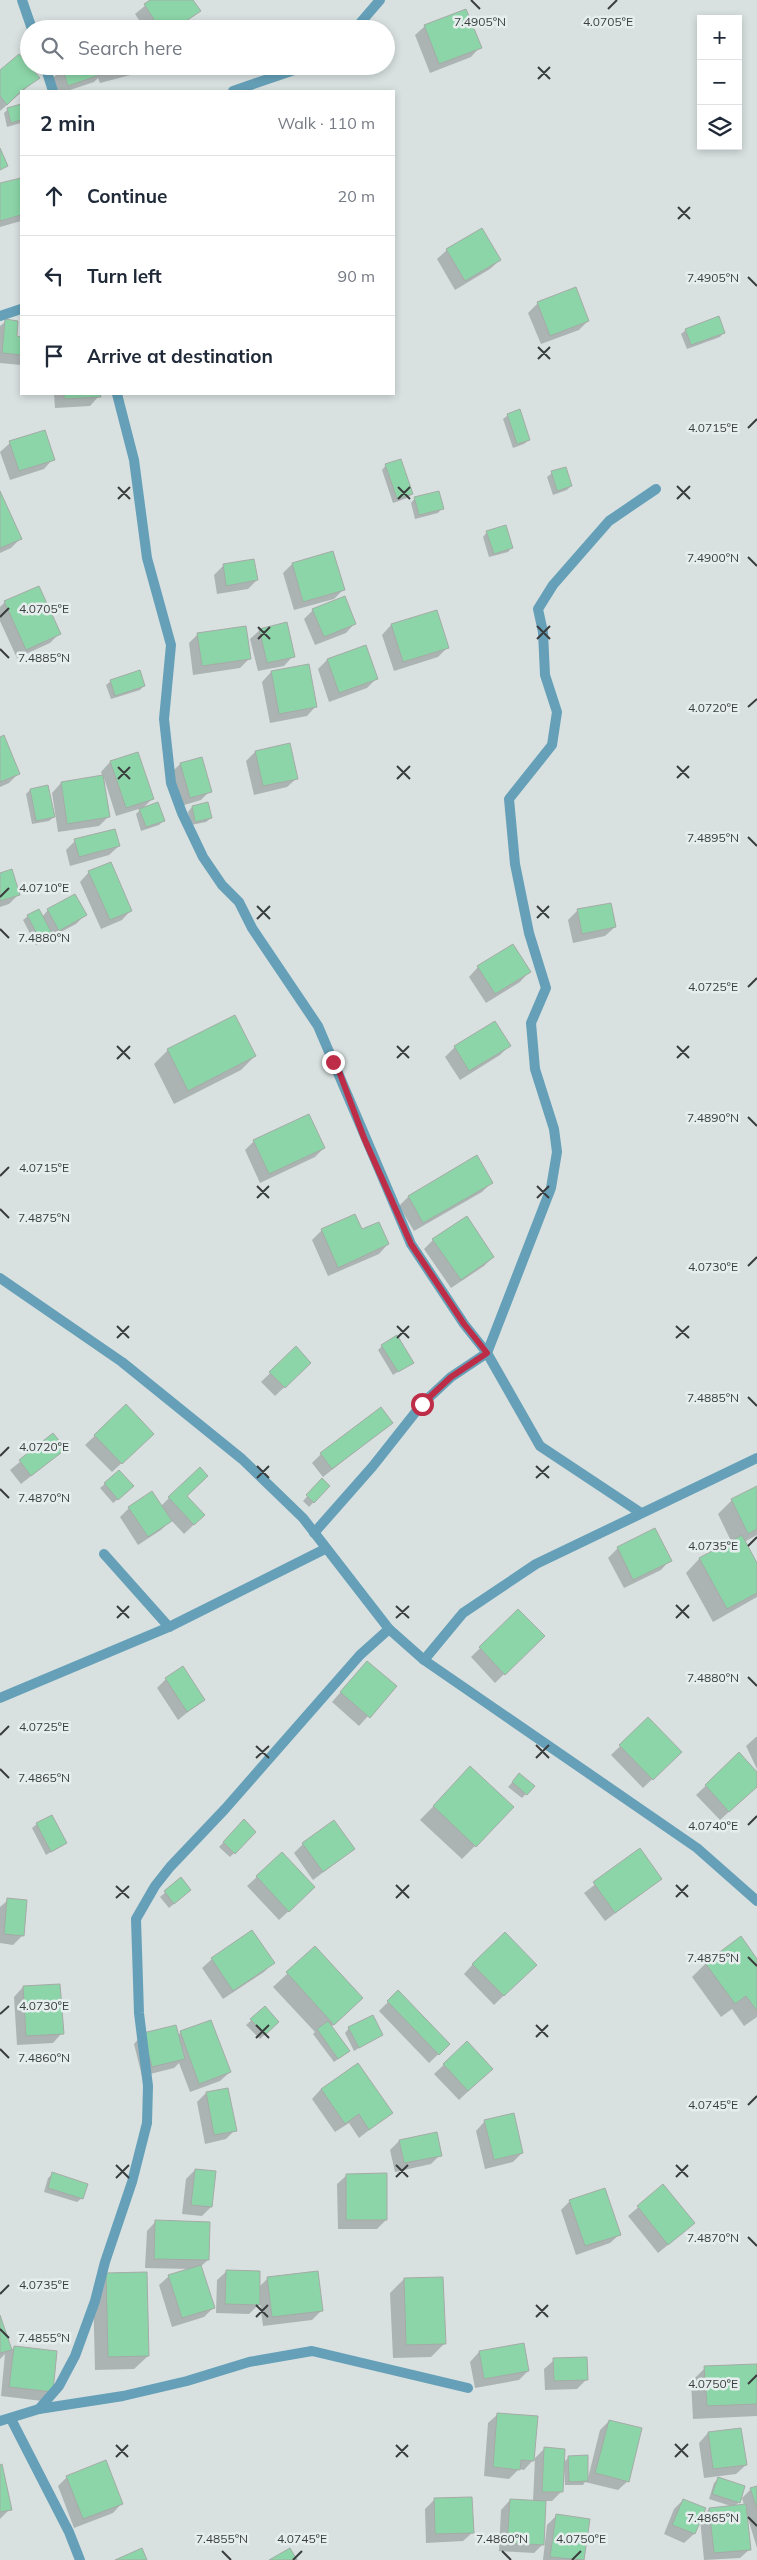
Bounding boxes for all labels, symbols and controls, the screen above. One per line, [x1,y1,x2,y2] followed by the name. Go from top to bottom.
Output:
[454,14,506,29] text: 7.4905°N
[583,14,633,29] text: 4.0705°E
[697,15,742,150] map controls
[697,15,742,60] button: +
[20,20,395,75] search box
[38,34,66,62] icon: search
[78,36,182,60] text: Search here
[697,60,742,105] button: −
[697,105,742,150] button: layers
[40,110,95,136] text: 2 min
[277,113,375,133] text: Walk · 110 m
[40,182,68,210] icon: ahead
[87,184,167,208] text: Continue
[338,186,375,206] text: 20 m
[40,262,68,290] icon: left
[87,264,162,288] text: Turn left
[338,266,375,286] text: 90 m
[687,270,739,285] text: 7.4905°N
[40,342,68,370] icon: arrive
[87,344,273,368] text: Arrive at destination
[688,420,738,435] text: 4.0715°E
[687,550,739,565] text: 7.4900°N
[19,601,69,616] text: 4.0705°E
[18,650,70,665] text: 7.4885°N
[688,700,738,715] text: 4.0720°E
[687,830,739,845] text: 7.4895°N
[19,880,69,895] text: 4.0710°E
[18,930,70,945] text: 7.4880°N
[688,979,738,994] text: 4.0725°E
[322,1051,345,1074] route end
[687,1110,739,1125] text: 7.4890°N
[19,1160,69,1175] text: 4.0715°E
[18,1210,70,1225] text: 7.4875°N
[688,1259,738,1274] text: 4.0730°E
[687,1390,739,1405] text: 7.4885°N
[411,1393,434,1416] route start
[19,1439,69,1454] text: 4.0720°E
[18,1490,70,1505] text: 7.4870°N
[688,1538,738,1553] text: 4.0735°E
[687,1670,739,1685] text: 7.4880°N
[19,1719,69,1734] text: 4.0725°E
[18,1770,70,1785] text: 7.4865°N
[688,1818,738,1833] text: 4.0740°E
[687,1950,739,1965] text: 7.4875°N
[19,1998,69,2013] text: 4.0730°E
[18,2050,70,2065] text: 7.4860°N
[688,2097,738,2112] text: 4.0745°E
[687,2230,739,2245] text: 7.4870°N
[19,2277,69,2292] text: 4.0735°E
[18,2330,70,2345] text: 7.4855°N
[688,2376,738,2391] text: 4.0750°E
[687,2510,739,2525] text: 7.4865°N
[196,2531,248,2546] text: 7.4855°N
[277,2531,327,2546] text: 4.0745°E
[476,2531,528,2546] text: 7.4860°N
[556,2531,606,2546] text: 4.0750°E

